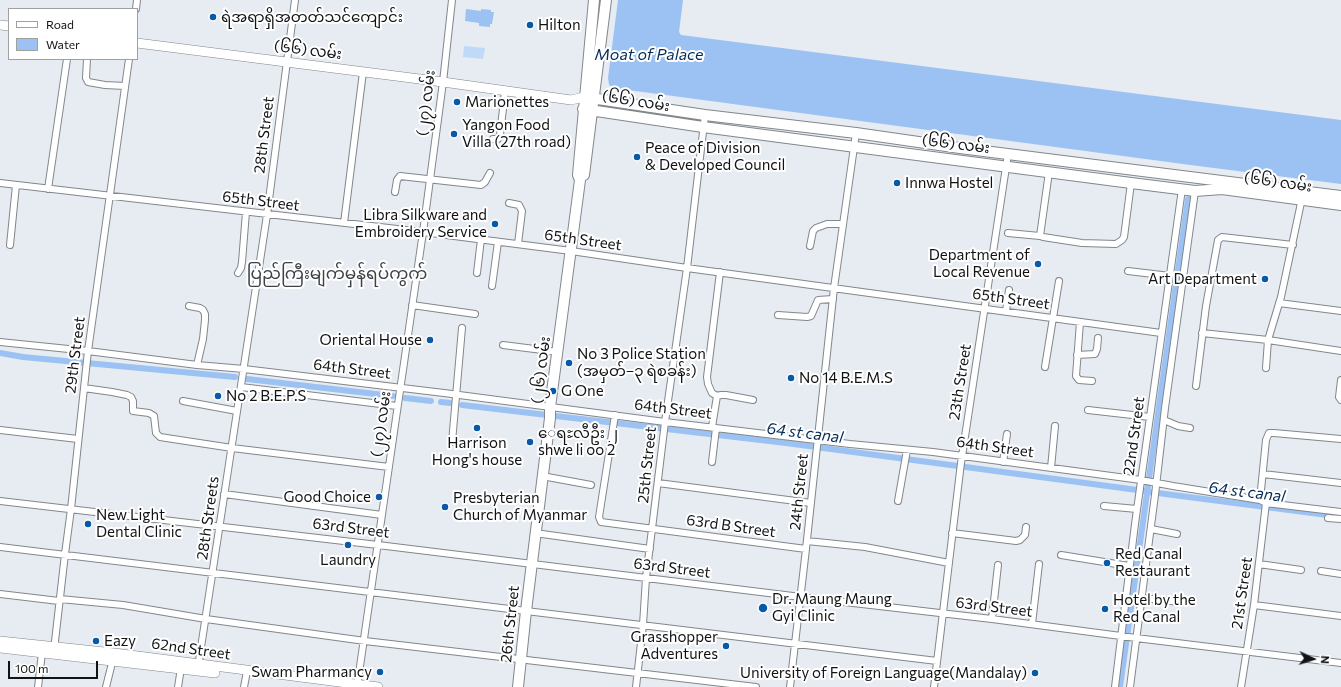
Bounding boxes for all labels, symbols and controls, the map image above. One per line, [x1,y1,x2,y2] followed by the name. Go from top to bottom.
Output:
[8,8,138,60] legend
[221,8,403,26] place label: ရဲအရာရှိအတတ်သင်ကျောင်း
[208,12,218,22] marker: ရဲအရာရှိအတတ်သင်ကျောင်း
[538,16,581,34] place label: Hilton
[46,17,74,31] text: Road
[525,20,535,30] marker: Hilton
[46,37,80,51] text: Water
[273,37,343,63] street label: (၆၆) လမ်း
[595,45,703,65] water label: Moat of Palace
[413,69,439,137] street label: (၂၇) လမ်း
[601,87,671,115] street label: (၆၆) လမ်း
[465,93,549,111] place label: Marionettes
[250,95,278,175] street label: 28th Street
[452,97,462,107] marker: Marionettes
[462,116,571,151] place label: Yangon Food Villa (27th road)
[449,129,459,139] marker: Yangon Food Villa (27th road)
[921,131,991,157] street label: (၆၆) လမ်း
[645,139,785,174] place label: Peace of Division & Developed Council
[632,152,642,162] marker: Peace of Division & Developed Council
[1243,168,1313,196] street label: (၆၆) လမ်း
[905,174,993,192] place label: Innwa Hostel
[892,178,902,188] marker: Innwa Hostel
[221,187,301,215] street label: 65th Street
[355,206,487,241] place label: Libra Silkware and Embroidery Service
[490,219,500,229] marker: Libra Silkware and Embroidery Service
[543,226,623,254] street label: 65th Street
[929,246,1030,281] place label: Department of Local Revenue
[1033,259,1043,269] marker: Department of Local Revenue
[247,263,427,283] district label: ပြည်ကြီးမျက်မှန်ရပ်ကွက်
[1148,270,1257,288] place label: Art Department
[1260,274,1270,284] marker: Art Department
[971,285,1051,313] street label: 65th Street
[61,315,89,395] street label: 29th Street
[319,331,422,349] place label: Oriental House
[425,335,435,345] marker: Oriental House
[528,335,554,405] street label: (၂၆) လမ်း
[945,343,975,421] street label: 23th Street
[577,345,706,380] place label: No 3 Police Station (အမှတ်−၃ ရဲစခန်း)
[312,355,392,383] street label: 64th Street
[564,358,574,368] marker: No 3 Police Station (အမှတ်−၃ ရဲစခန်း)
[799,369,893,387] place label: No 14 B.E.M.S
[786,373,796,383] marker: No 14 B.E.M.S
[561,382,604,400] place label: G One
[548,386,558,396] marker: G One
[226,387,306,405] place label: No 2 B.E.P.S
[367,390,395,458] street label: (၂၇) လမ်း
[213,391,223,401] marker: No 2 B.E.P.S
[633,395,713,423] street label: 64th Street
[1120,396,1148,476] street label: 22nd Street
[766,419,844,447] water label: 64 st canal
[472,423,482,433] marker: Harrison Hong's house
[538,424,618,459] place label: ေရႊလီဦး ၂ shwe li oo 2
[634,426,660,504] street label: 25th Street
[955,433,1035,461] street label: 64th Street
[432,434,522,469] place label: Harrison Hong's house
[525,437,535,447] marker: ေရႊလီဦး ၂ shwe li oo 2
[786,453,812,531] street label: 24th Street
[193,475,223,561] street label: 28th Streets
[1208,478,1286,506] water label: 64 st canal
[284,488,371,506] place label: Good Choice
[453,489,587,524] place label: Presbyterian Church of Myanmar
[374,492,384,502] marker: Good Choice
[440,502,450,512] marker: Presbyterian Church of Myanmar
[96,506,182,541] place label: New Light Dental Clinic
[685,511,777,541] street label: 63rd B Street
[312,514,390,542] street label: 63rd Street
[83,519,93,529] marker: New Light Dental Clinic
[343,540,353,550] marker: Laundry
[1115,545,1190,580] place label: Red Canal Restaurant
[320,551,376,569] place label: Laundry
[633,554,711,582] street label: 63rd Street
[1228,556,1256,630] street label: 21st Street
[1102,558,1112,568] marker: Red Canal Restaurant
[497,585,523,663] street label: 26th Street
[772,590,892,625] place label: Dr. Maung Maung Gyi Clinic
[1113,591,1196,626] place label: Hotel by the Red Canal
[955,593,1033,621] street label: 63rd Street
[757,602,769,614] marker: Dr. Maung Maung Gyi Clinic
[1100,604,1110,614] marker: Hotel by the Red Canal
[630,628,718,663] place label: Grasshopper Adventures
[104,632,136,650] place label: Eazy
[150,635,232,663] street label: 62nd Street
[91,636,101,646] marker: Eazy
[1293,639,1333,679] north arrow
[721,641,731,651] marker: Grasshopper Adventures
[10,653,100,679] scale bar
[1319,655,1332,664] text: N
[15,661,49,675] text: 100 m
[251,663,372,681] place label: Swam Pharmancy
[740,664,1027,682] place label: University of Foreign Language(Mandalay)
[375,667,385,677] marker: Swam Pharmancy
[1030,668,1040,678] marker: University of Foreign Language(Mandalay)

